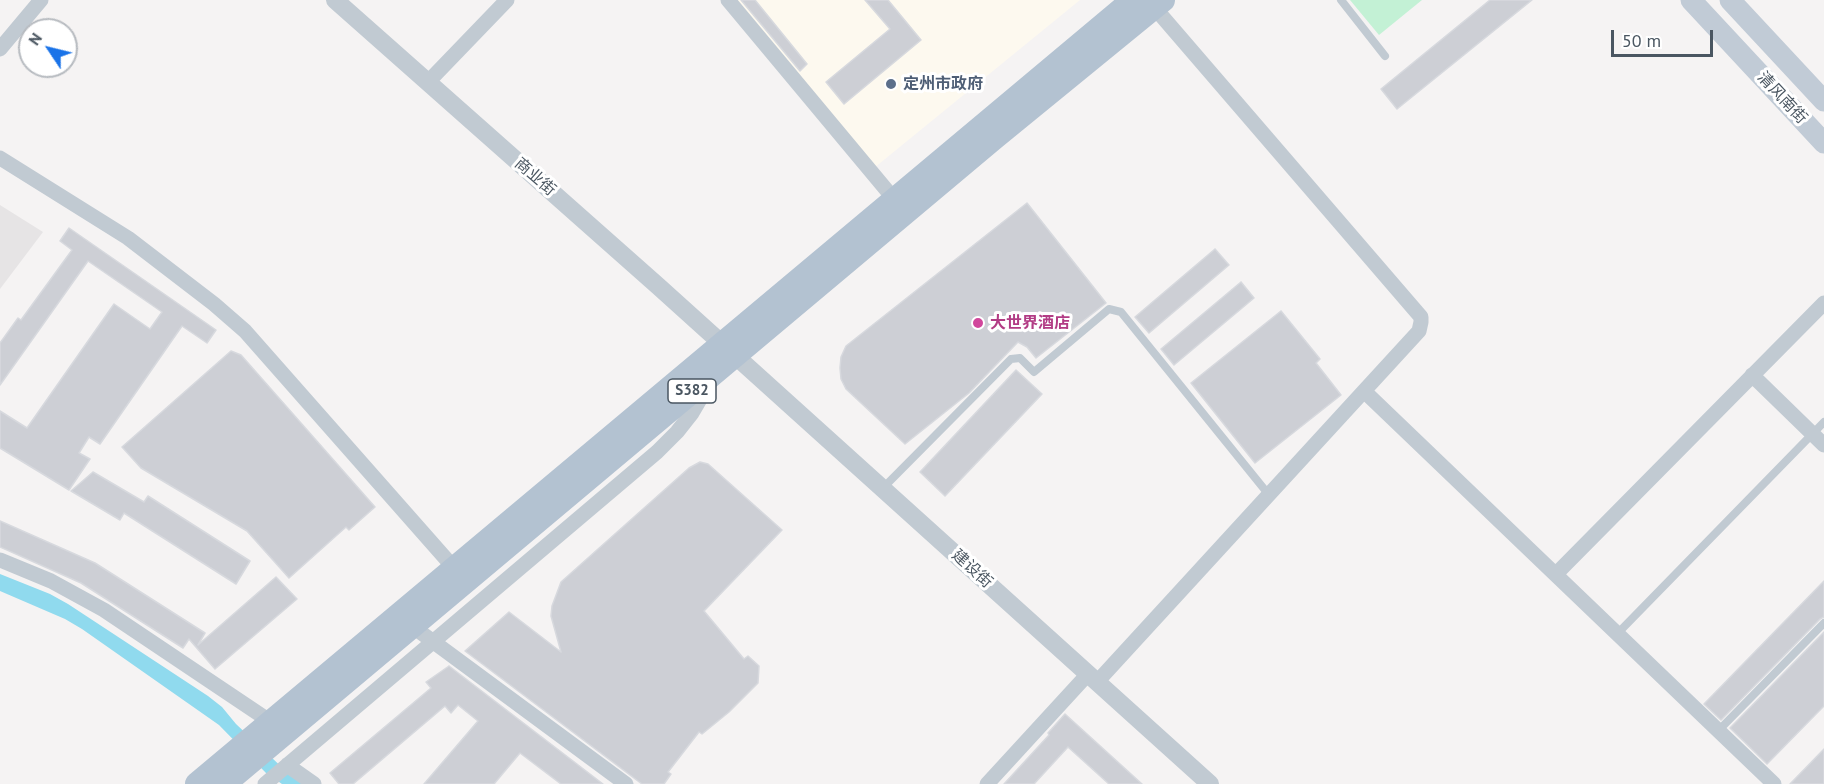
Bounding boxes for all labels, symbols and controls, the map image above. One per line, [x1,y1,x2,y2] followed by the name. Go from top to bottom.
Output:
[18,18,78,78] north arrow
[1614,18,1716,56] scale bar
[24,29,46,49] text: N
[1622,29,1661,52] text: 50 m
[1753,68,1811,128] street label: 清风南街
[903,74,983,94] place label: 定州市政府
[884,77,898,91] marker: 定州市政府
[511,154,559,200] street label: 商业街
[990,313,1070,333] place label: 大世界酒店
[971,316,985,330] marker: 大世界酒店
[668,379,716,403] road number: S382
[948,546,996,592] street label: 建设街

